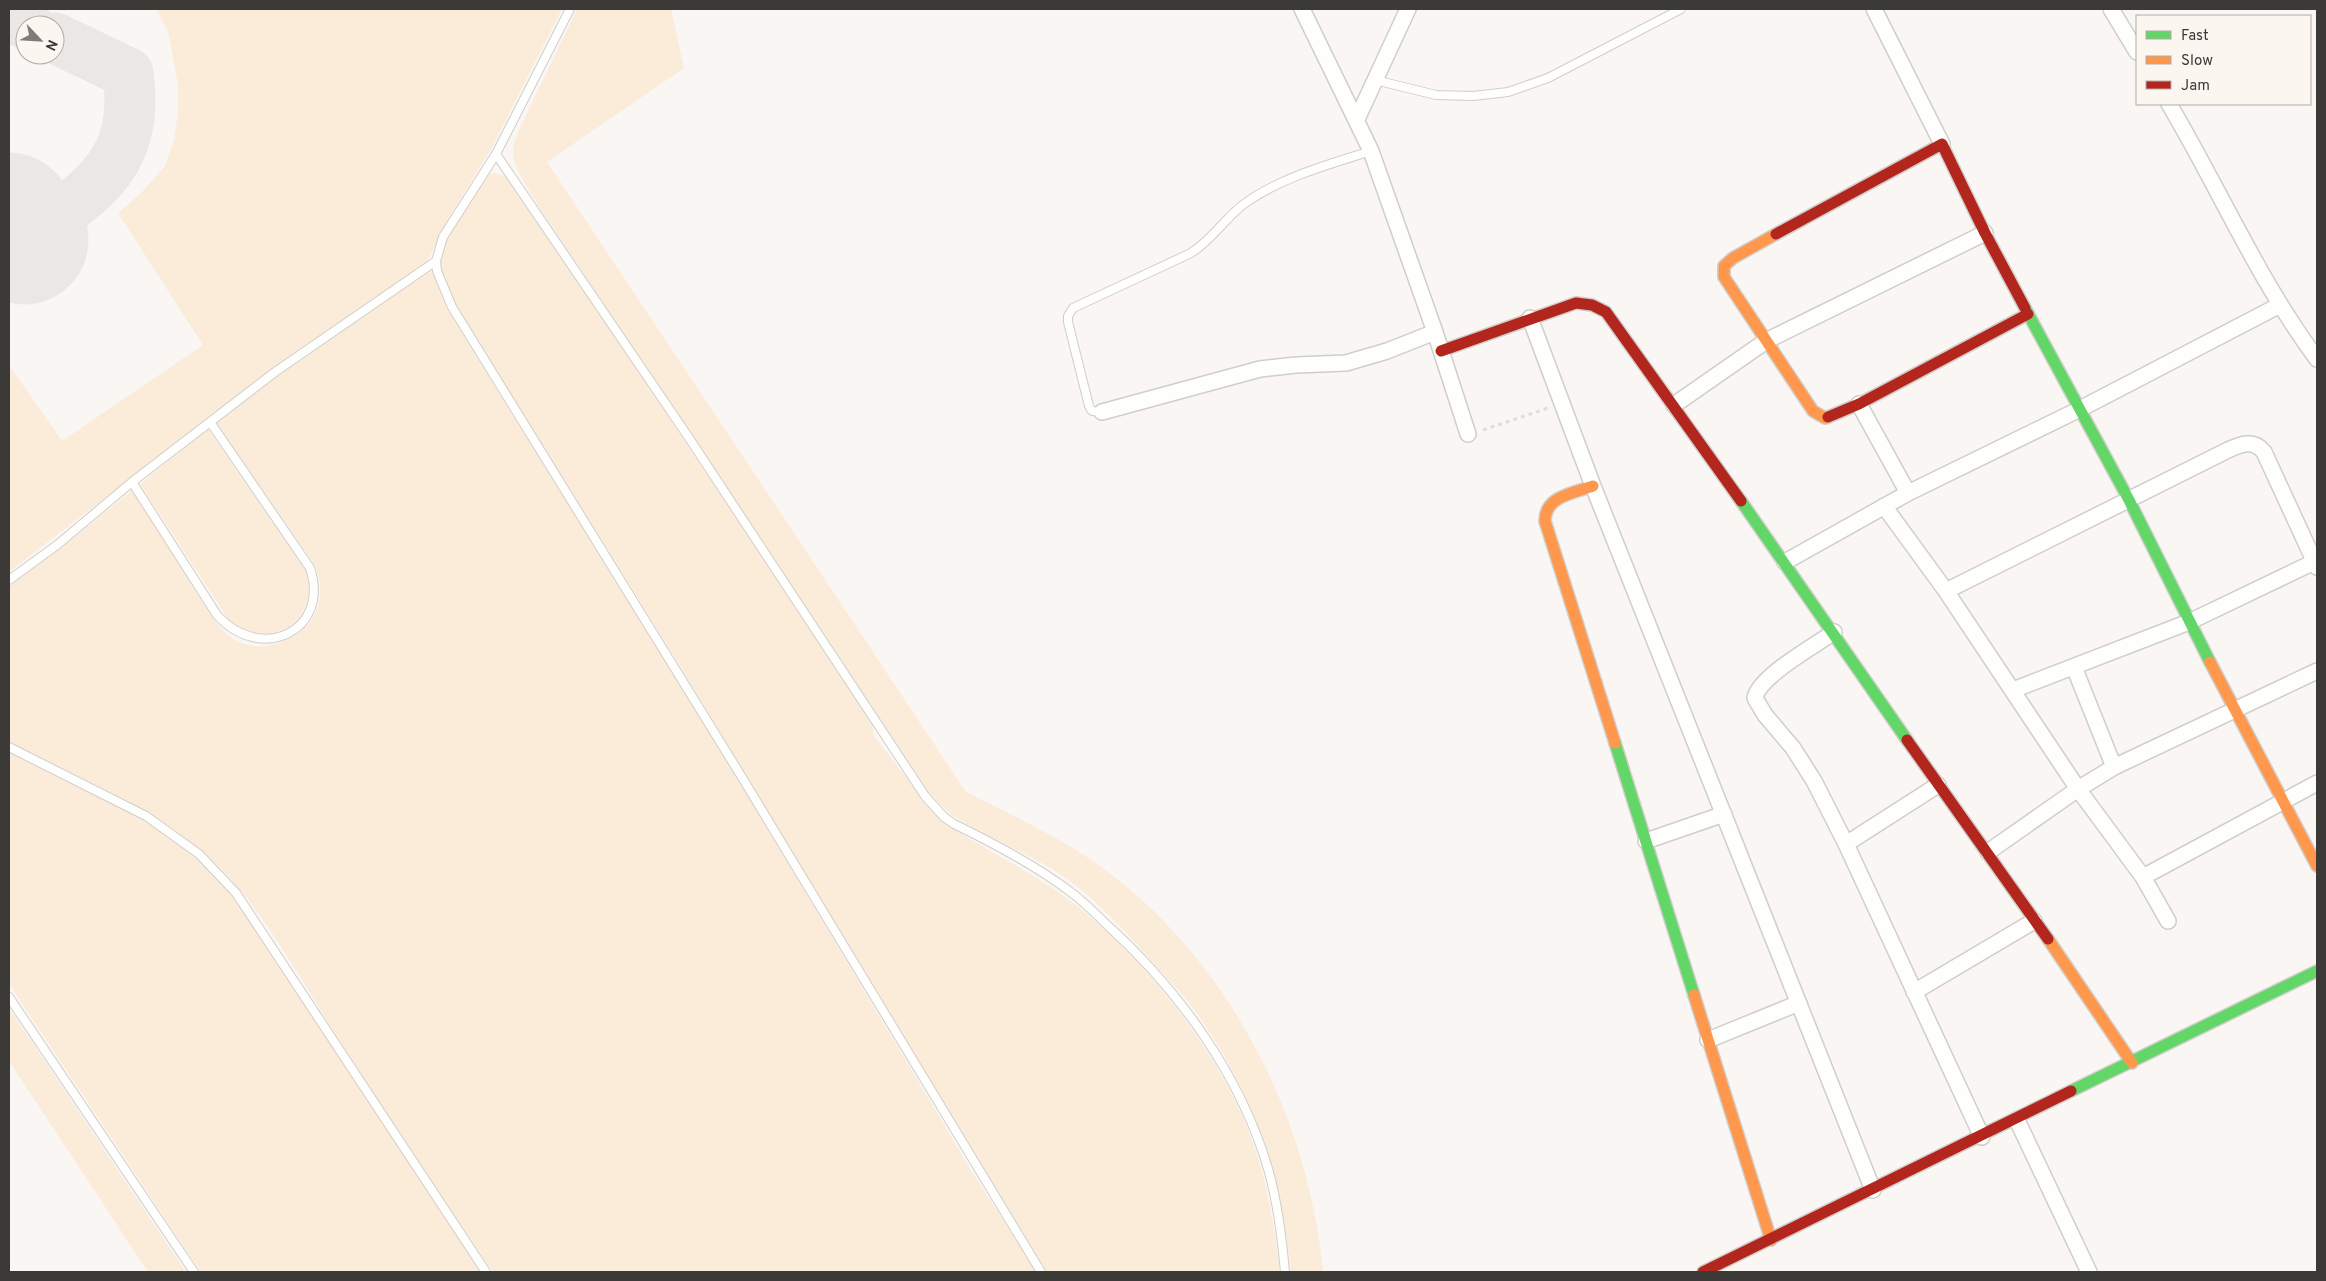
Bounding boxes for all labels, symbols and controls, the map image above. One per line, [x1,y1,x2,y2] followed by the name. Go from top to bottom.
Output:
[15,15,65,65] north arrow
[2136,15,2311,105] legend
[2181,27,2209,46] text: Fast
[41,37,60,53] text: N
[2181,52,2213,71] text: Slow
[2181,77,2210,96] text: Jam

